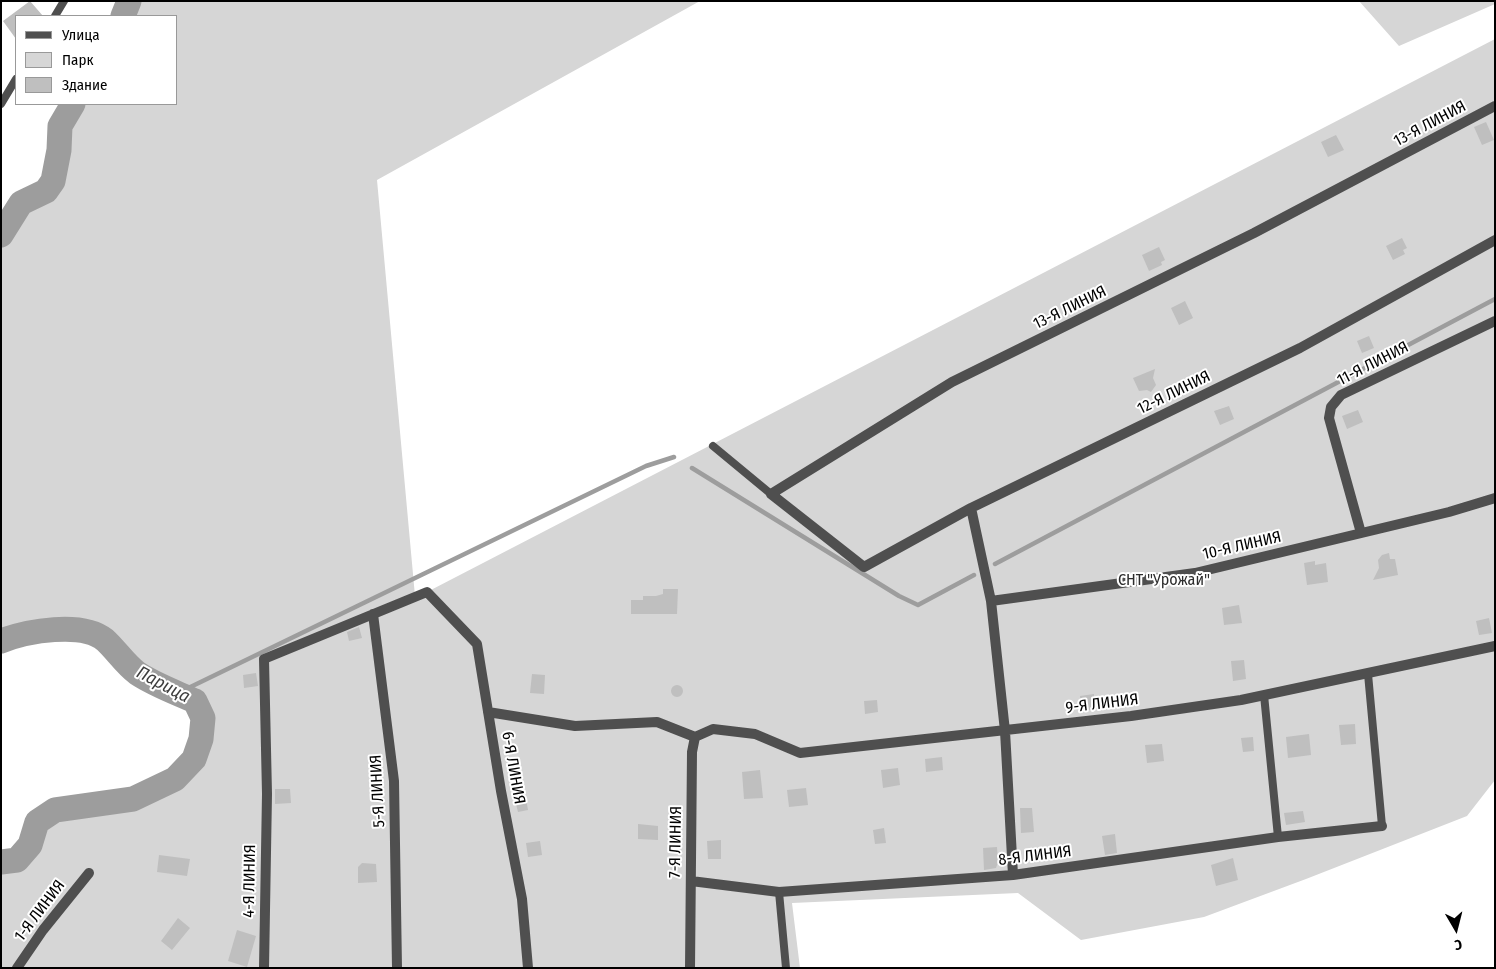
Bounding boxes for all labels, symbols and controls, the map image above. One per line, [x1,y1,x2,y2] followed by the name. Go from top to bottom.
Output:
[15,15,178,105] legend
[62,26,100,44] text: Улица
[62,51,93,69] text: Парк
[62,76,108,94] text: Здание
[1391,97,1469,151] street label: 13-Я ЛИНИЯ
[1030,282,1110,334] street label: 13-Я ЛИНИЯ
[1334,338,1412,390] street label: 11-Я ЛИНИЯ
[1134,367,1214,419] street label: 12-Я ЛИНИЯ
[1201,528,1283,564] street label: 10-Я ЛИНИЯ
[1118,571,1210,591] park label: СНТ "Урожай"
[132,662,194,708] water label: Парица
[1064,690,1140,718] street label: 9-Я ЛИНИЯ
[497,730,529,806] street label: 6-Я ЛИНИЯ
[367,754,389,828] street label: 5-Я ЛИНИЯ
[666,806,686,878] street label: 7-Я ЛИНИЯ
[997,842,1073,870] street label: 8-Я ЛИНИЯ
[240,844,260,918] street label: 4-Я ЛИНИЯ
[11,877,69,945] street label: 1-Я ЛИНИЯ
[1431,904,1481,954] north arrow
[1453,935,1463,953] text: С

